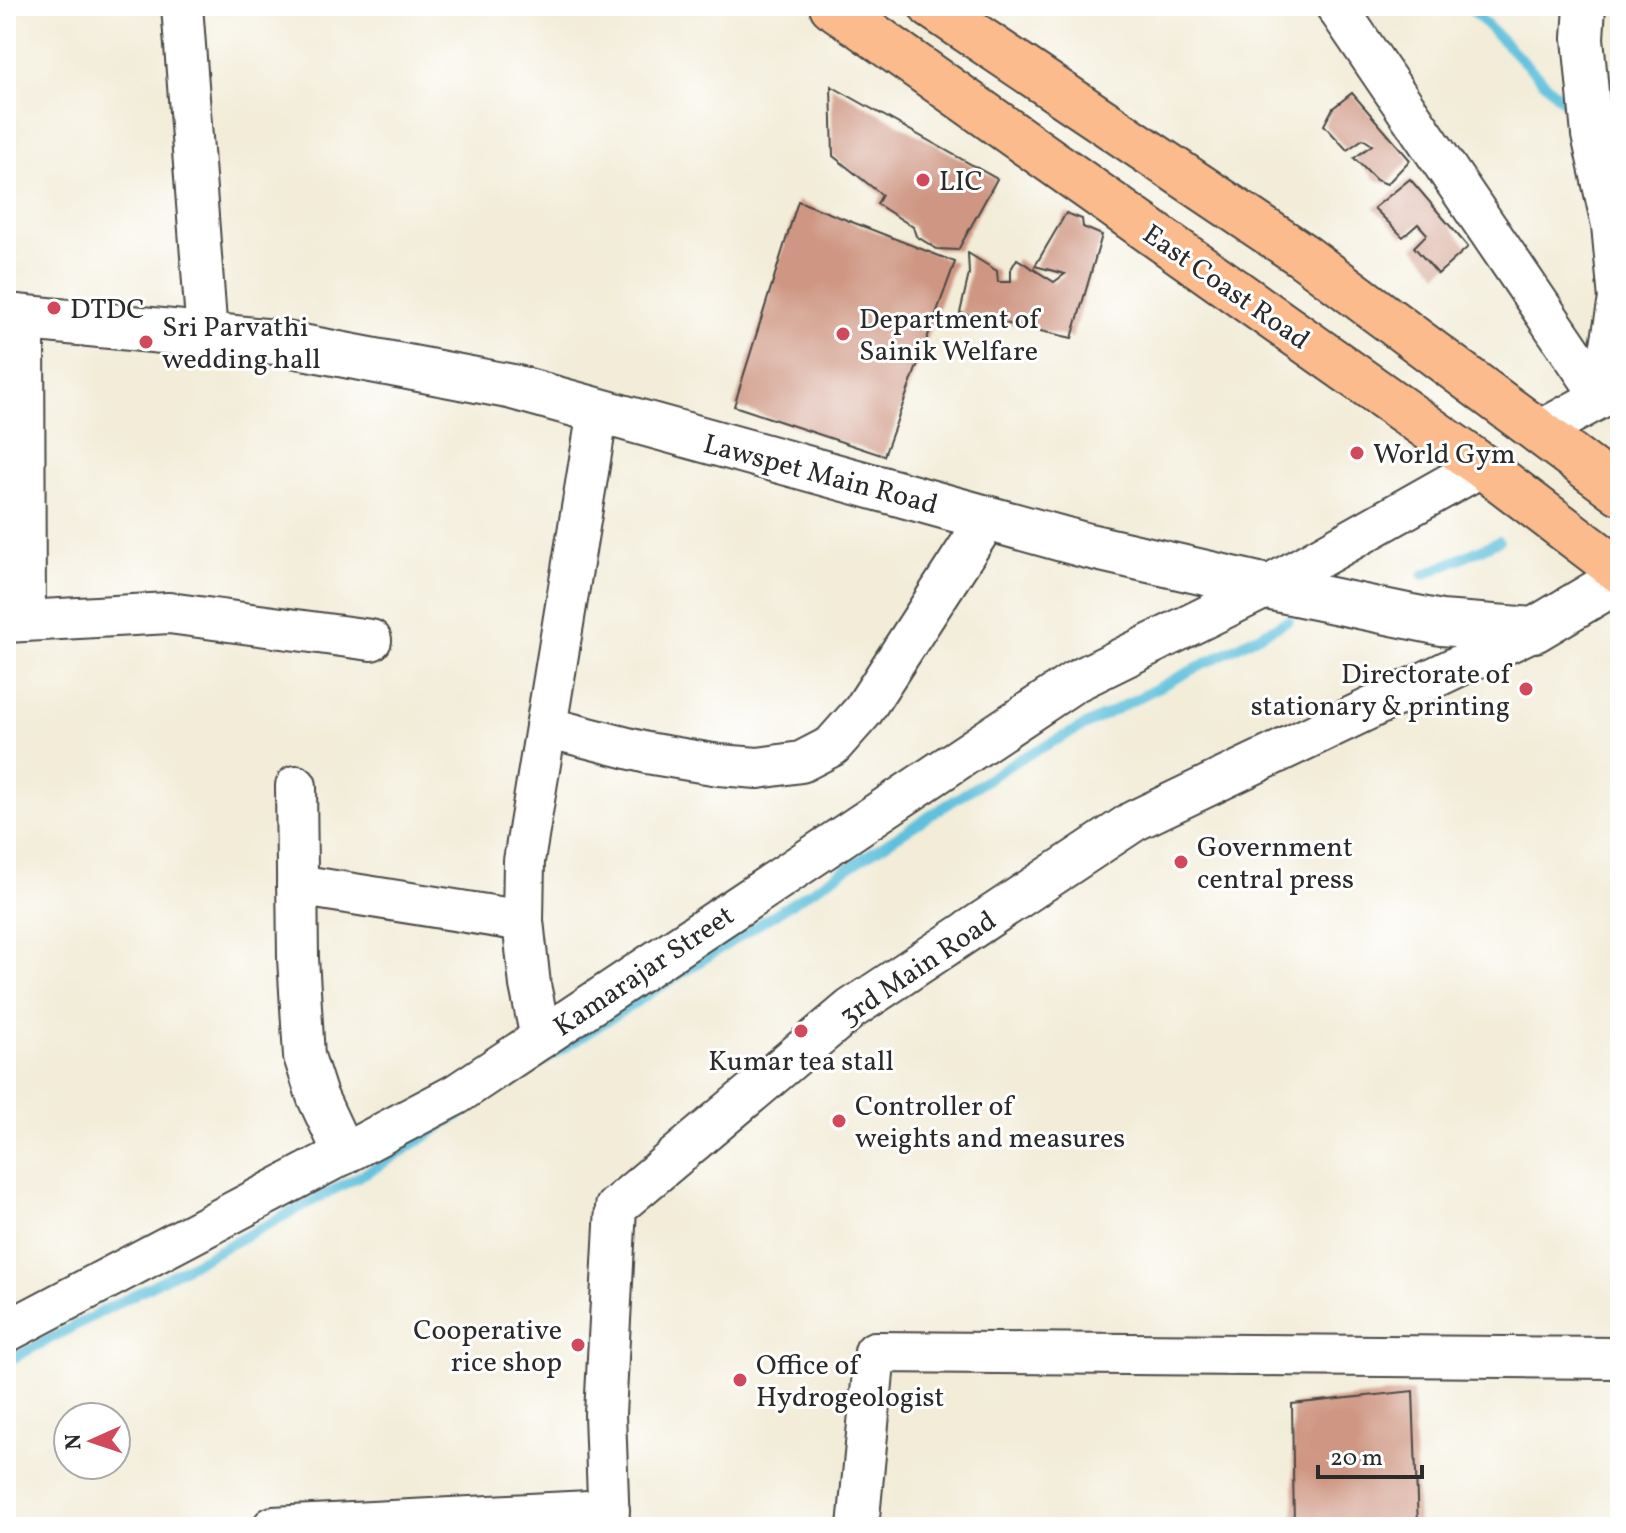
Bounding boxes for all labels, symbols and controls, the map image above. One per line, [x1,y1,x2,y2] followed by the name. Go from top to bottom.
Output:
[939,163,983,202] place label: LIC
[914,171,932,189] marker: LIC
[1134,216,1317,360] street label: East Coast Road
[70,291,145,330] place label: DTDC
[45,299,63,317] marker: DTDC
[859,301,1041,372] place label: Department of Sainik Welfare
[162,309,321,380] place label: Sri Parvathi wedding hall
[834,325,852,343] marker: Department of Sainik Welfare
[137,333,155,351] marker: Sri Parvathi wedding hall
[699,425,942,525] street label: Lawspet Main Road
[1373,436,1516,475] place label: World Gym
[1348,444,1366,462] marker: World Gym
[1251,656,1512,727] place label: Directorate of stationary & printing
[1517,680,1535,698] marker: Directorate of stationary & printing
[1197,829,1354,900] place label: Government central press
[1172,853,1190,871] marker: Government central press
[546,897,742,1047] street label: Kamarajar Street
[832,902,1005,1036] street label: 3rd Main Road
[792,1022,810,1040] marker: Kumar tea stall
[708,1043,894,1082] place label: Kumar tea stall
[855,1088,1125,1159] place label: Controller of weights and measures
[830,1112,848,1130] marker: Controller of weights and measures
[413,1312,562,1383] place label: Cooperative rice shop
[569,1336,587,1354] marker: Cooperative rice shop
[756,1347,944,1418] place label: Office of Hydrogeologist
[731,1371,749,1389] marker: Office of Hydrogeologist
[52,1401,132,1481] north arrow
[1318,1429,1422,1479] scale bar
[59,1433,90,1451] text: N
[1330,1442,1383,1476] text: 20 m

